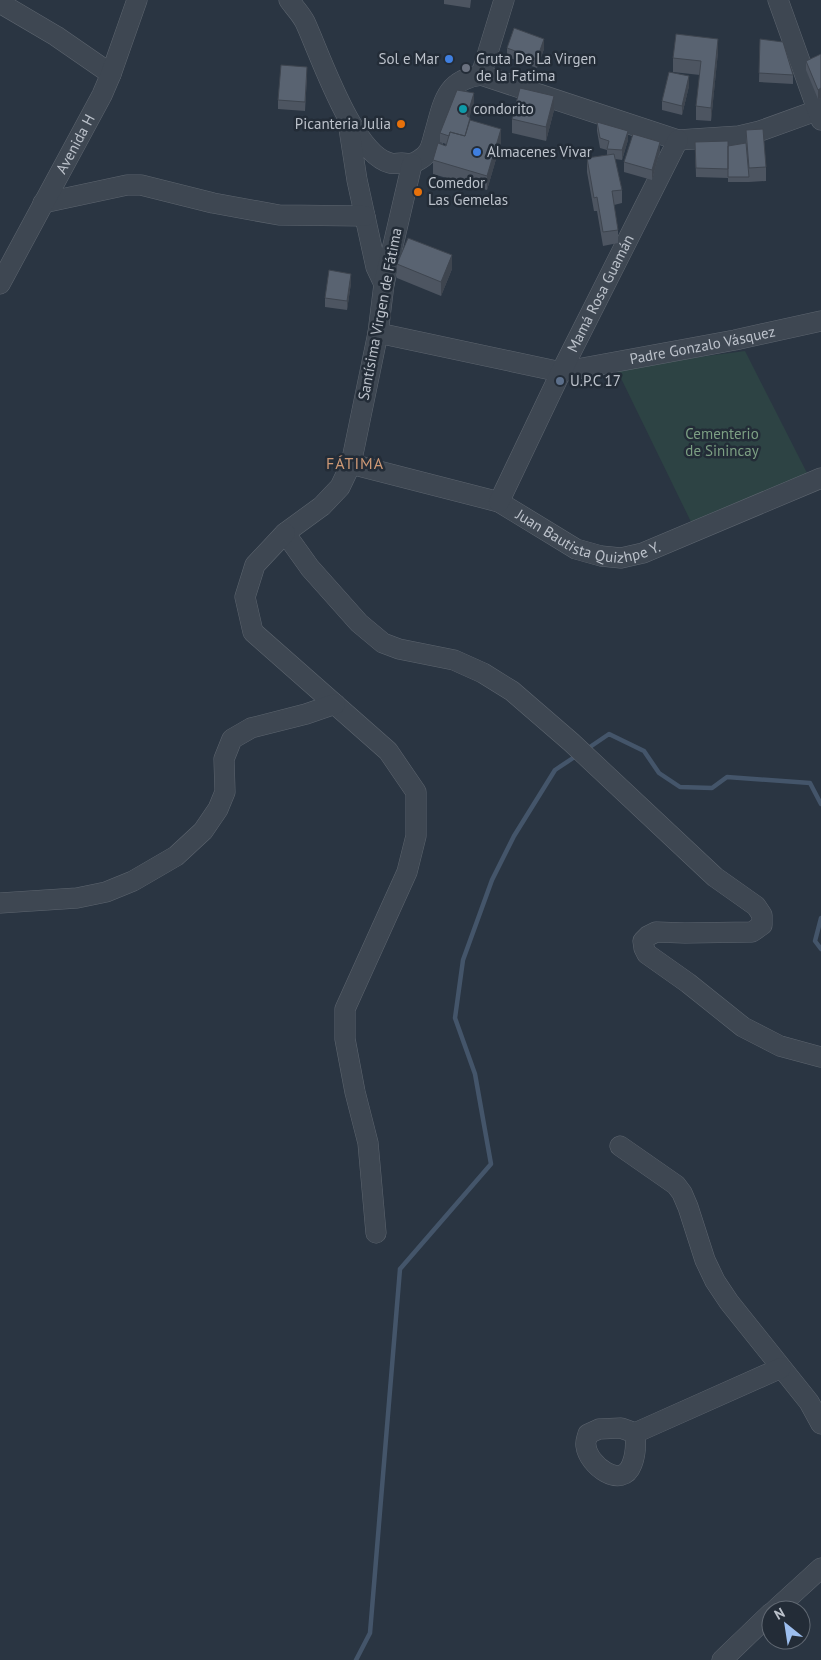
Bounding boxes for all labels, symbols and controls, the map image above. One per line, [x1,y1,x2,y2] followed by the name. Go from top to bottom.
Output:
[379,49,439,68] place label: Sol e Mar
[476,49,596,85] place label: Gruta De La Virgen de la Fatima
[443,53,455,65] marker: Sol e Mar
[460,62,472,74] marker: Gruta De La Virgen de la Fatima
[473,99,534,118] place label: condorito
[457,103,469,115] marker: condorito
[51,111,99,177] street label: Avenida H
[295,114,391,133] place label: Picanteria Julia
[395,118,407,130] marker: Picanteria Julia
[487,142,592,161] place label: Almacenes Vivar
[471,146,483,158] marker: Almacenes Vivar
[428,173,508,209] place label: Comedor Las Gemelas
[412,186,424,198] marker: Comedor Las Gemelas
[353,226,406,402] street label: Santísima Virgen de Fátima
[562,231,638,355] street label: Mamá Rosa Guamán
[628,321,777,368] street label: Padre Gonzalo Vásquez
[570,371,621,390] place label: U.P.C 17
[554,375,566,387] marker: U.P.C 17
[685,424,759,460] park label: Cementerio de Sinincay
[326,453,384,473] district label: FÁTIMA
[512,504,663,567] street label: Juan Bautista Quizhpe Y.
[761,1600,811,1650] north arrow
[771,1604,788,1624] text: N

